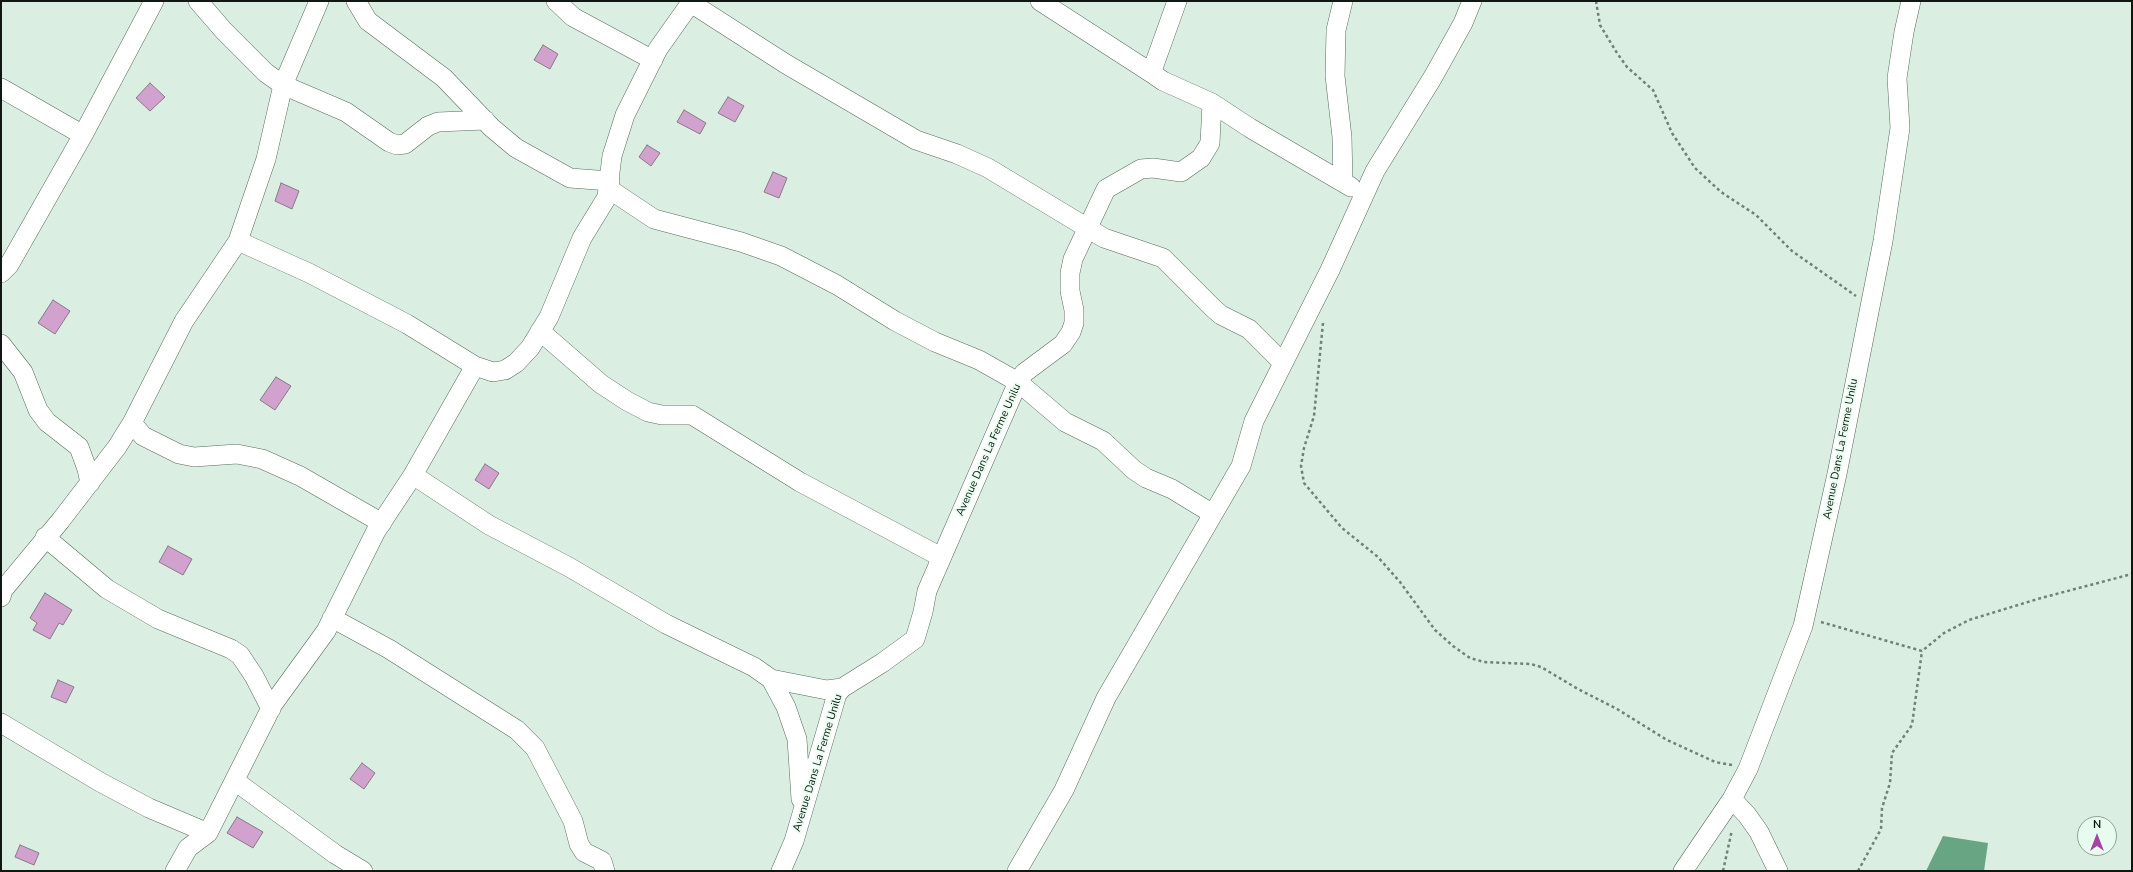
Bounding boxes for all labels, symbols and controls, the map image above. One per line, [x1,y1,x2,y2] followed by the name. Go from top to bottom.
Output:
[1821,377,1861,521] street label: Avenue Dans La Ferme Unilu
[954,382,1024,518] street label: Avenue Dans La Ferme Unilu
[791,693,845,833] street label: Avenue Dans La Ferme Unilu
[2077,816,2117,856] north arrow
[2093,817,2101,832] text: N

